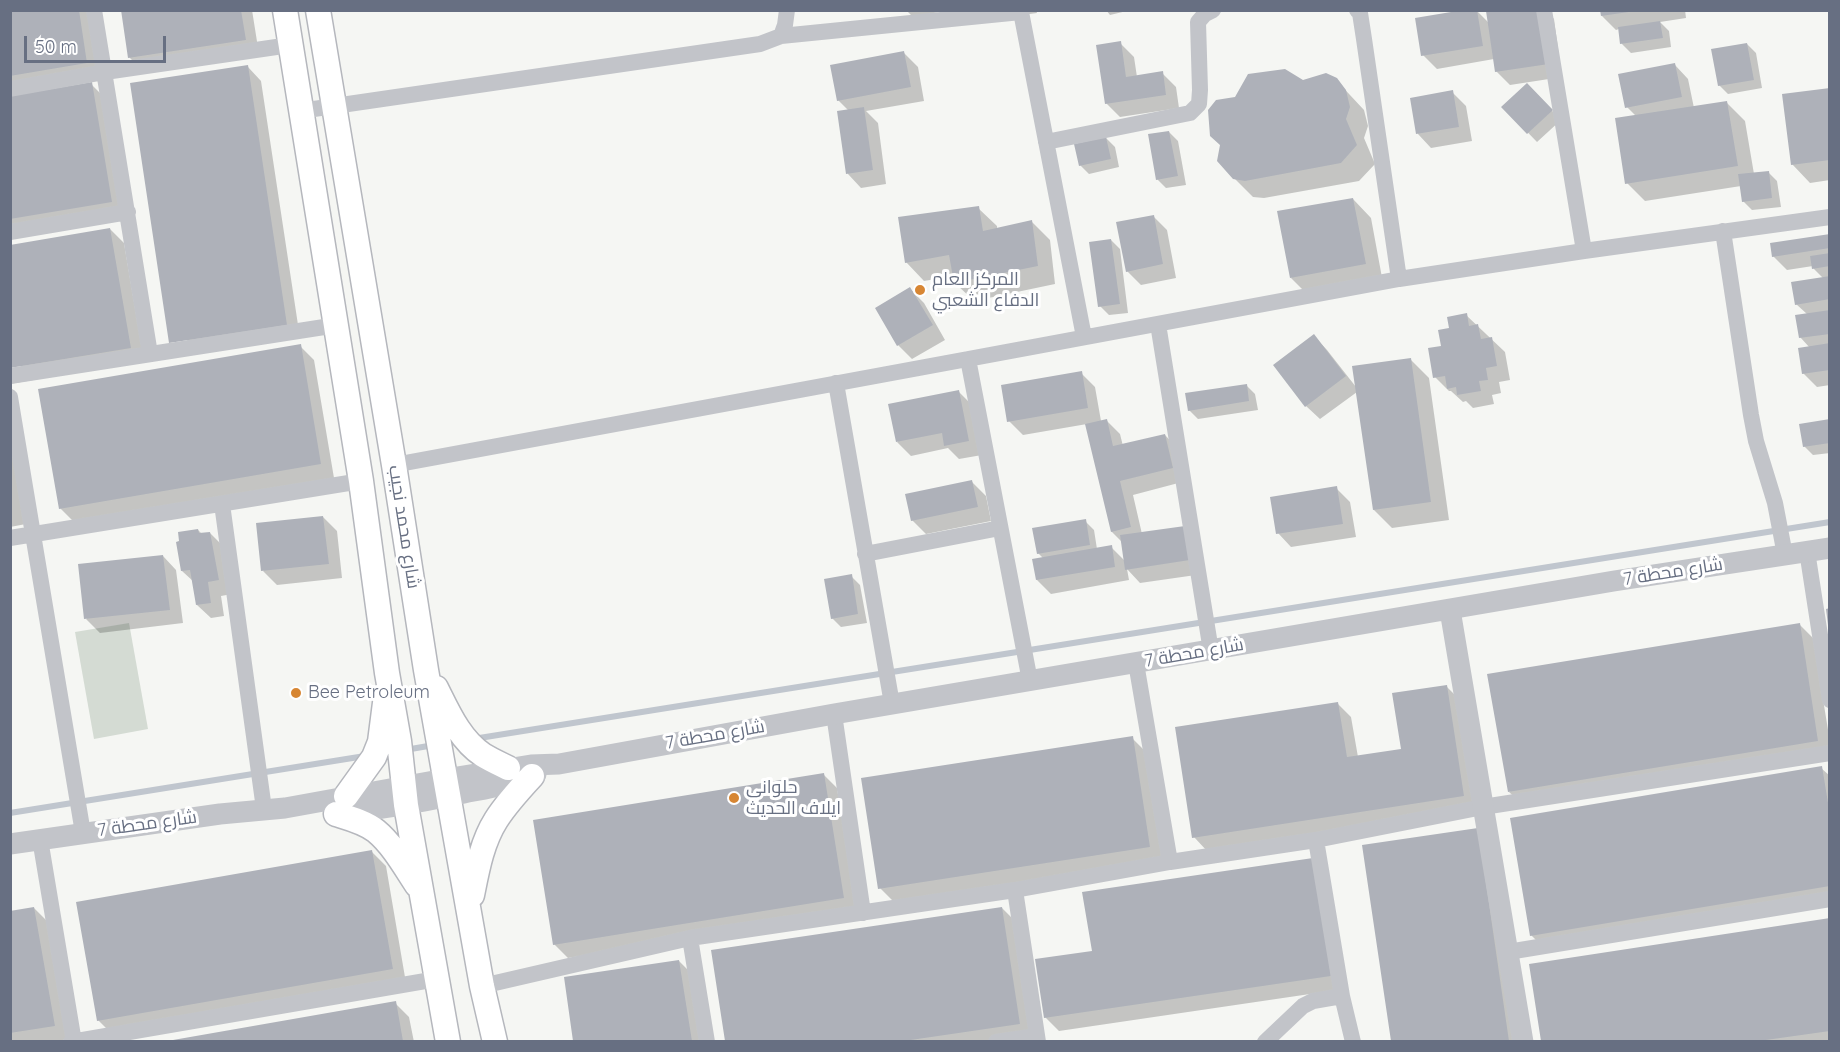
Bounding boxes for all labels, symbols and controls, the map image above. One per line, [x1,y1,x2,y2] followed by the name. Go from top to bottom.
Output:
[27,24,170,62] scale bar
[35,35,77,58] text: 50 m
[932,269,1039,312] place label: المركز العام الدفاع الشعبي
[913,283,927,297] marker: المركز العام الدفاع الشعبي
[384,464,424,590] street label: شارع محمد نجيب
[1622,553,1724,591] street label: شارع محطة 7
[1143,634,1245,672] street label: شارع محطة 7
[308,682,430,704] place label: Bee Petroleum
[289,686,303,700] marker: Bee Petroleum
[664,716,766,754] street label: شارع محطة 7
[746,777,841,820] place label: حلواني ايلاف الحديث
[727,791,741,805] marker: حلواني ايلاف الحديث
[96,806,198,842] street label: شارع محطة 7

